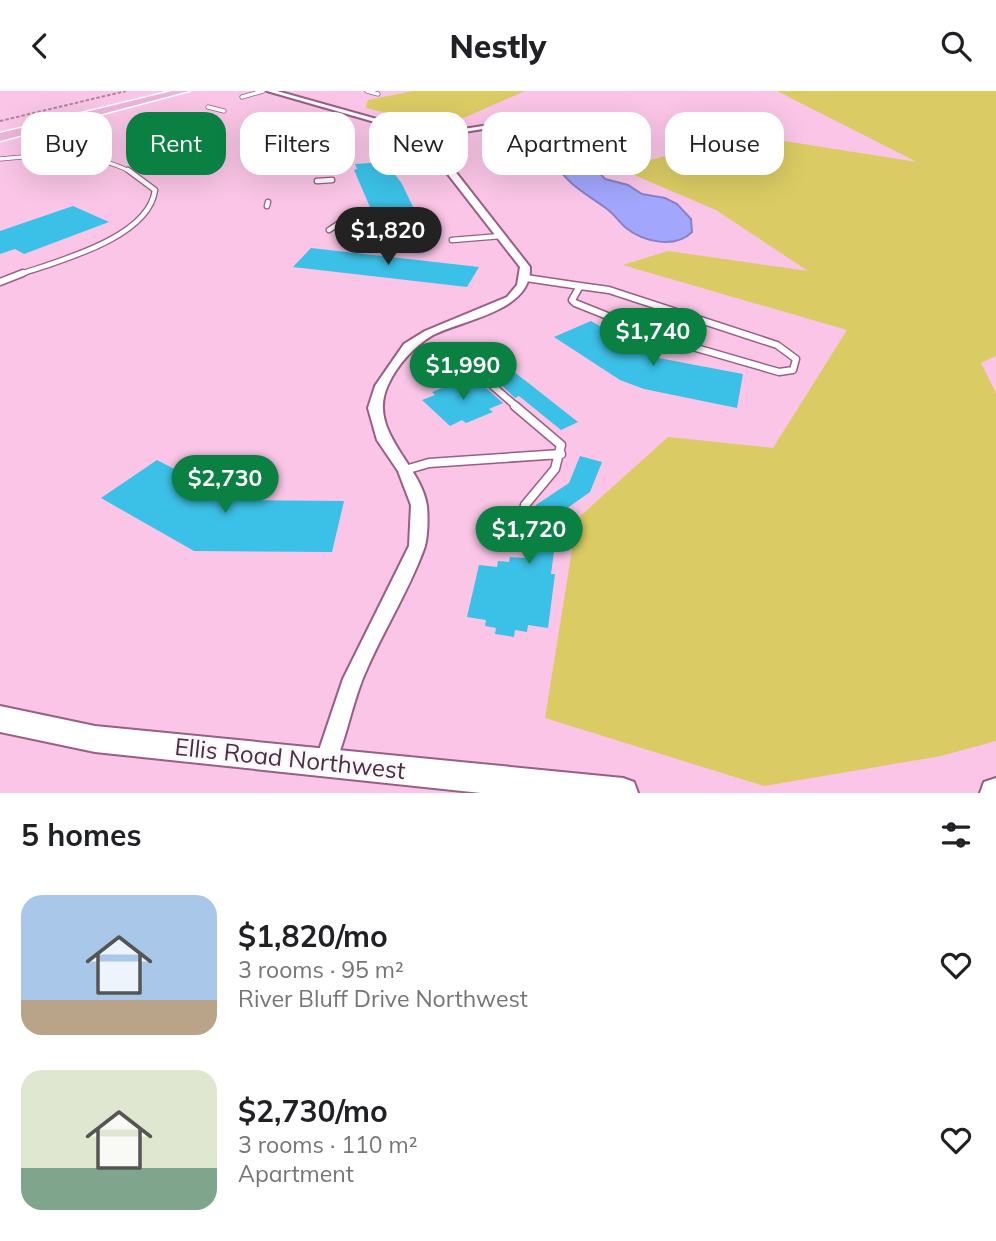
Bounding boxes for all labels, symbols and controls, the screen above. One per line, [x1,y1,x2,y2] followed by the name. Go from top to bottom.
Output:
[450,26,546,66] text: Nestly
[21,27,59,65] icon: back
[937,27,975,65] icon: search
[21,112,112,175] chip: Buy
[126,112,226,175] chip: Rent
[240,112,355,175] chip: Filters
[369,112,468,175] chip: New
[482,112,651,175] chip: Apartment
[665,112,784,175] chip: House
[331,207,445,267] pin: $1,820
[351,215,425,244] text: $1,820
[596,309,710,368] pin: $1,740
[616,316,690,345] text: $1,740
[406,343,520,402] pin: $1,990
[426,350,500,379] text: $1,990
[168,455,282,515] pin: $2,730
[188,463,262,492] text: $2,730
[472,507,586,566] pin: $1,720
[492,514,566,543] text: $1,720
[173,731,407,785] street label: Ellis Road Northwest
[21,816,142,854] text: 5 homes
[937,816,975,854] icon: filters
[238,917,388,955] text: $1,820/mo
[77,923,161,1007] icon: home
[937,946,975,984] icon: heart
[238,955,404,984] text: 3 rooms · 95 m²
[238,984,528,1013] text: River Bluff Drive Northwest
[238,1092,388,1130] text: $2,730/mo
[77,1098,161,1182] icon: home
[937,1121,975,1159] icon: heart
[238,1130,418,1159] text: 3 rooms · 110 m²
[238,1159,354,1188] text: Apartment

